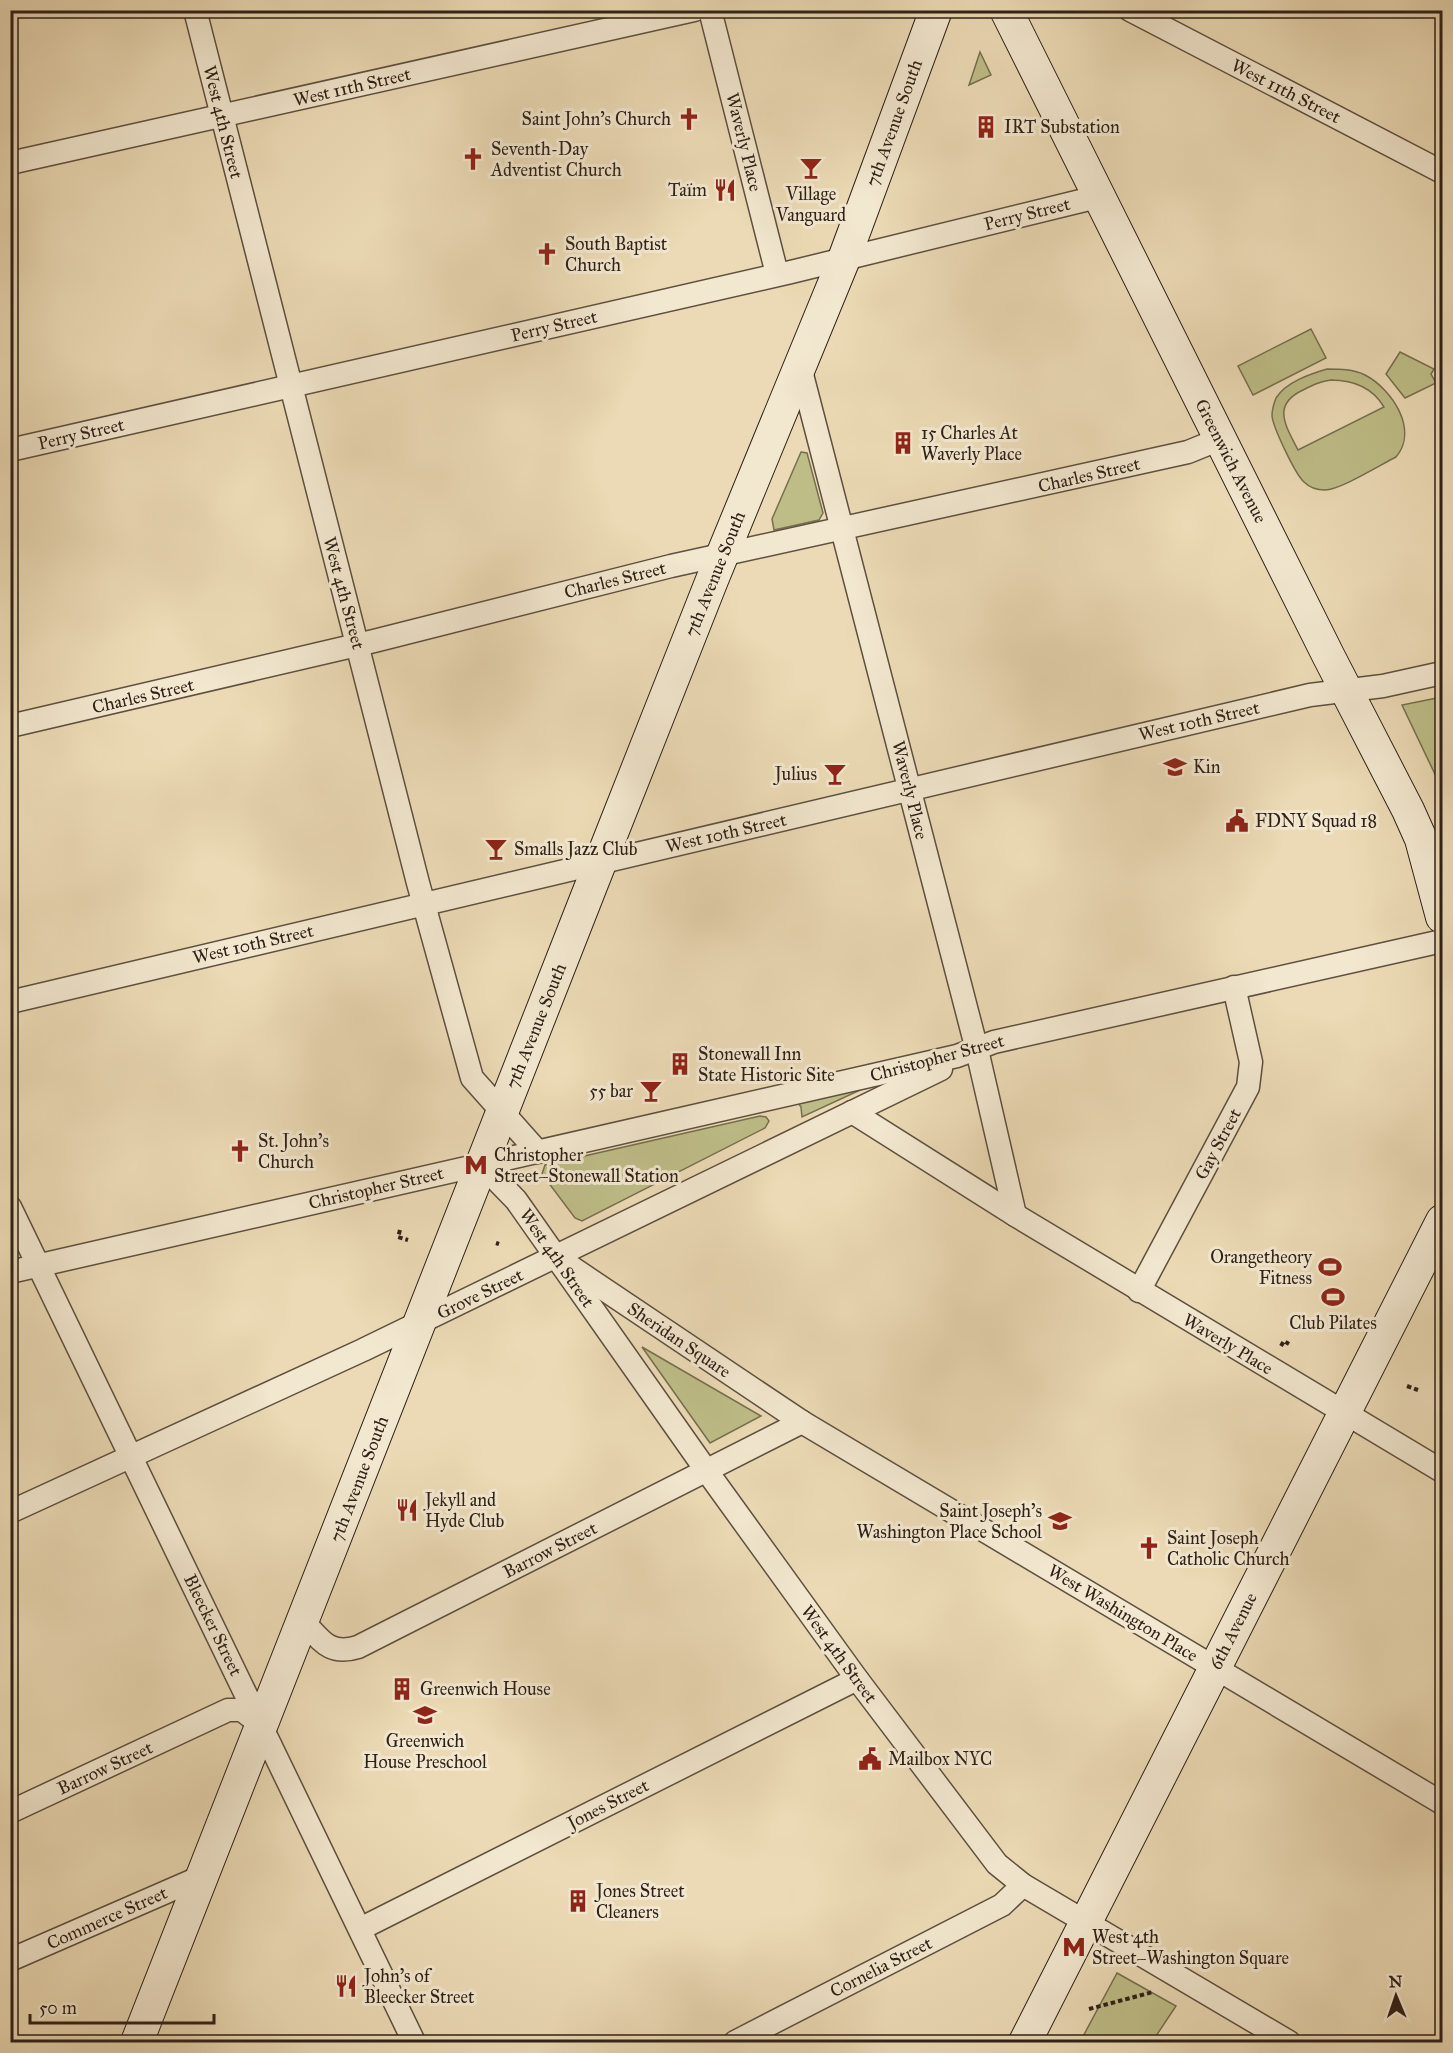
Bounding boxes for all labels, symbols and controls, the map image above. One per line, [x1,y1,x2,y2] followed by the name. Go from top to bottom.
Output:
[1228,54,1345,128] street label: West 11th Street
[861,57,927,189] street label: 7th Avenue South
[198,63,248,181] street label: West 4th Street
[291,63,413,111] street label: West 11th Street
[721,90,767,194] street label: Waverly Place
[676,106,702,132] church icon: Saint John's Church
[522,108,671,131] place label: Saint John's Church
[973,114,999,140] building icon: IRT Substation
[1004,116,1120,138] place label: IRT Substation
[490,138,622,181] place label: Seventh-Day Adventist Church
[460,146,486,172] church icon: Seventh-Day Adventist Church
[798,155,824,181] bar icon: Village Vanguard
[712,177,738,203] restaurant icon: Taïm
[668,179,707,201] place label: Taïm
[775,183,846,227] place label: Village Vanguard
[982,193,1073,235] street label: Perry Street
[565,233,668,276] place label: South Baptist Church
[534,241,560,267] church icon: South Baptist Church
[509,305,600,347] street label: Perry Street
[1190,395,1272,527] street label: Greenwich Avenue
[36,413,127,455] street label: Perry Street
[921,422,1022,465] place label: 15 Charles At Waverly Place
[890,430,916,456] building icon: 15 Charles At Waverly Place
[1036,452,1143,497] street label: Charles Street
[680,508,750,640] street label: 7th Avenue South
[318,534,370,652] street label: West 4th Street
[562,557,669,603] street label: Charles Street
[90,673,197,718] street label: Charles Street
[1137,696,1262,746] street label: West 10th Street
[887,738,933,842] street label: Waverly Place
[1162,754,1188,780] school or university icon: Kin
[1193,756,1221,778] place label: Kin
[822,761,848,787] bar icon: Julius
[773,763,817,786] place label: Julius
[664,808,789,858] street label: West 10th Street
[1224,808,1250,834] public building icon: FDNY Squad 18
[1255,810,1377,833] place label: FDNY Squad 18
[483,836,509,862] bar icon: Smalls Jazz Club
[514,838,638,861] place label: Smalls Jazz Club
[191,919,316,969] street label: West 10th Street
[501,960,571,1092] street label: 7th Avenue South
[868,1029,1007,1086] street label: Christopher Street
[698,1043,835,1086] place label: Stonewall Inn State Historic Site
[667,1051,693,1077] building icon: Stonewall Inn State Historic Site
[638,1078,664,1104] bar icon: 55 bar
[589,1080,633,1102] place label: 55 bar
[1190,1104,1246,1183] street label: Gay Street
[258,1130,329,1173] place label: St. John’s Church
[227,1138,253,1164] church icon: St. John’s Church
[494,1144,679,1187] place label: Christopher Street–Stonewall Station
[463,1152,489,1178] metro station icon: Christopher Street–Stonewall Station
[306,1162,446,1214] street label: Christopher Street
[515,1204,600,1312] street label: West 4th Street
[1210,1246,1313,1289] place label: Orangetheory Fitness
[1317,1254,1343,1280] sports icon: Orangetheory Fitness
[433,1263,527,1324] street label: Grove Street
[1320,1284,1346,1310] sports icon: Club Pilates
[623,1297,735,1383] street label: Sheridan Square
[1179,1309,1277,1379] street label: Waverly Place
[1289,1312,1377,1334] place label: Club Pilates
[325,1413,393,1545] street label: 7th Avenue South
[423,1489,504,1532] place label: Jekyll and Hyde Club
[394,1497,420,1523] restaurant icon: Jekyll and Hyde Club
[856,1500,1042,1544] place label: Saint Joseph's Washington Place School
[1047,1508,1073,1534] school or university icon: Saint Joseph's Washington Place School
[499,1517,601,1583] street label: Barrow Street
[1167,1527,1290,1570] place label: Saint Joseph Catholic Church
[1136,1535,1162,1561] church icon: Saint Joseph Catholic Church
[1043,1559,1202,1667] street label: West Washington Place
[179,1571,247,1680] street label: Bleecker Street
[1204,1589,1262,1673] street label: 6th Avenue
[796,1601,882,1708] street label: West 4th Street
[389,1676,415,1702] building icon: Greenwich House
[420,1678,551,1700] place label: Greenwich House
[412,1702,438,1728] school or university icon: Greenwich House Preschool
[363,1730,487,1773] place label: Greenwich House Preschool
[54,1736,157,1800] street label: Barrow Street
[857,1746,883,1772] public building icon: Mailbox NYC
[888,1748,992,1770] place label: Mailbox NYC
[562,1774,653,1836] street label: Jones Street
[594,1880,685,1923] place label: Jones Street Cleaners
[43,1881,171,1954] street label: Commerce Street
[565,1888,591,1914] building icon: Jones Street Cleaners
[1092,1926,1289,1970] place label: West 4th Street–Washington Square
[826,1932,936,2002] street label: Cornelia Street
[1061,1934,1087,1960] metro station icon: West 4th Street–Washington Square
[362,1965,475,2008] place label: John's of Bleecker Street
[1366,1966,1426,2026] north arrow
[1388,1972,1403,1991] text: N
[333,1973,359,1999] restaurant icon: John's of Bleecker Street
[30,1987,214,2025] scale bar
[39,1997,77,2019] text: 50 m

